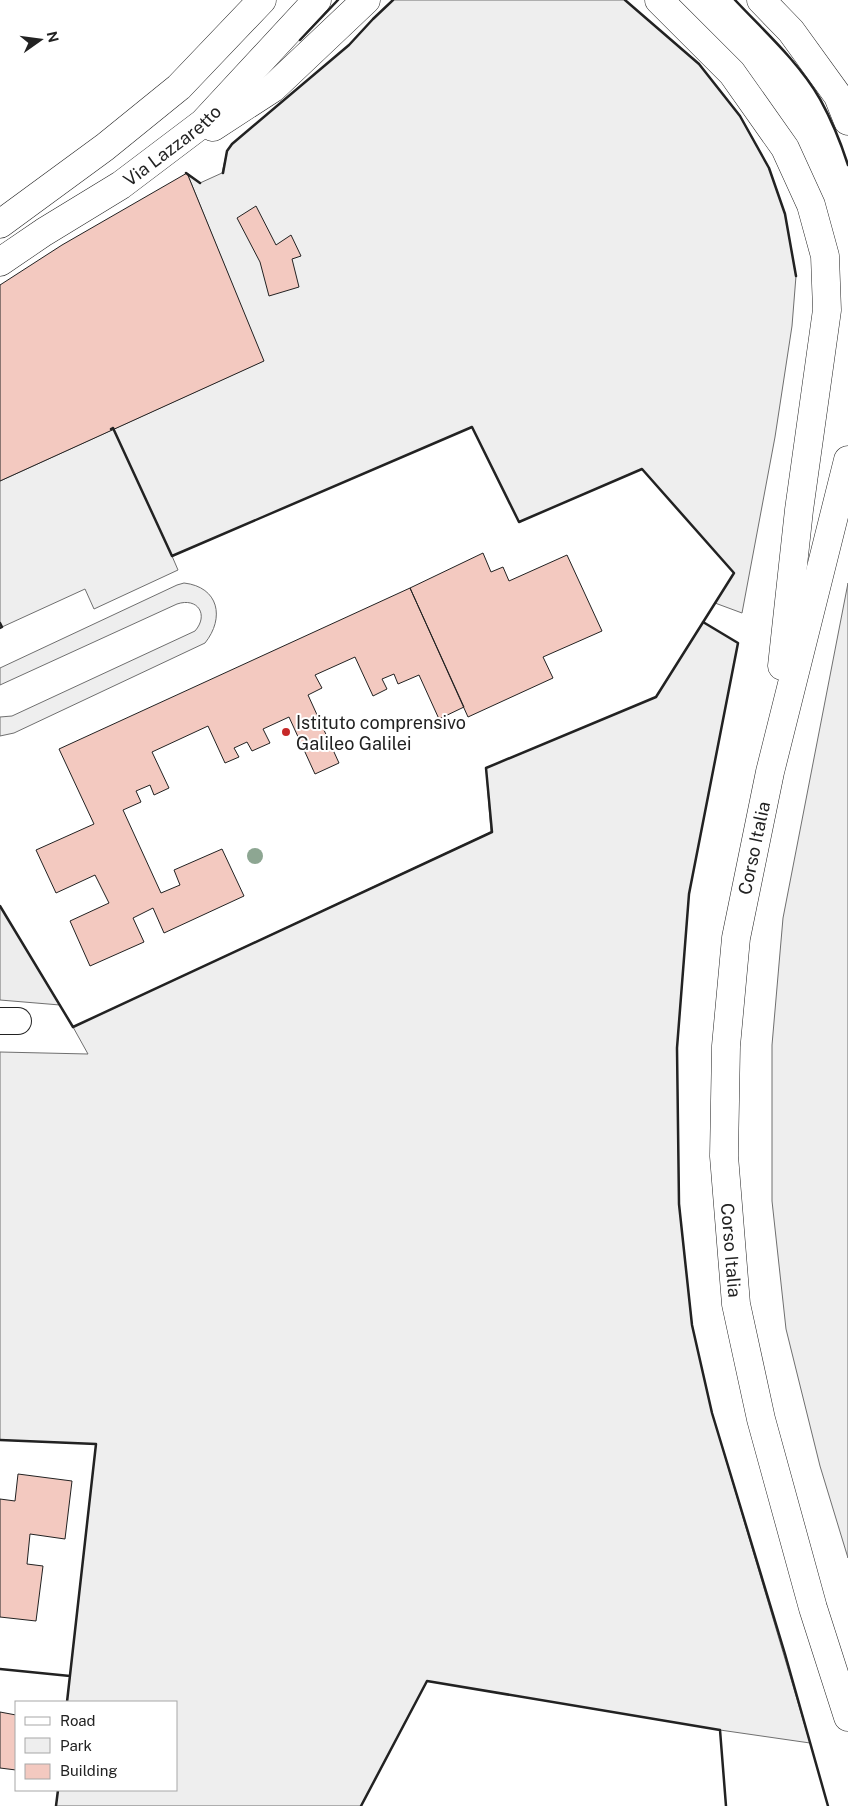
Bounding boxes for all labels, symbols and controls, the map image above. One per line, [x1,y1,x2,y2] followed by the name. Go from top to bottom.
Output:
[15,15,65,65] north arrow
[44,30,62,44] text: N
[119,101,225,190] street label: Via Lazzaretto
[296,712,466,754] place label: Istituto comprensivo Galileo Galilei
[280,726,292,738] marker: Istituto comprensivo Galileo Galilei
[734,799,774,897] street label: Corso Italia
[717,1202,746,1298] street label: Corso Italia
[15,1701,178,1791] legend
[60,1712,96,1729] text: Road
[60,1737,92,1754] text: Park
[60,1762,118,1779] text: Building

